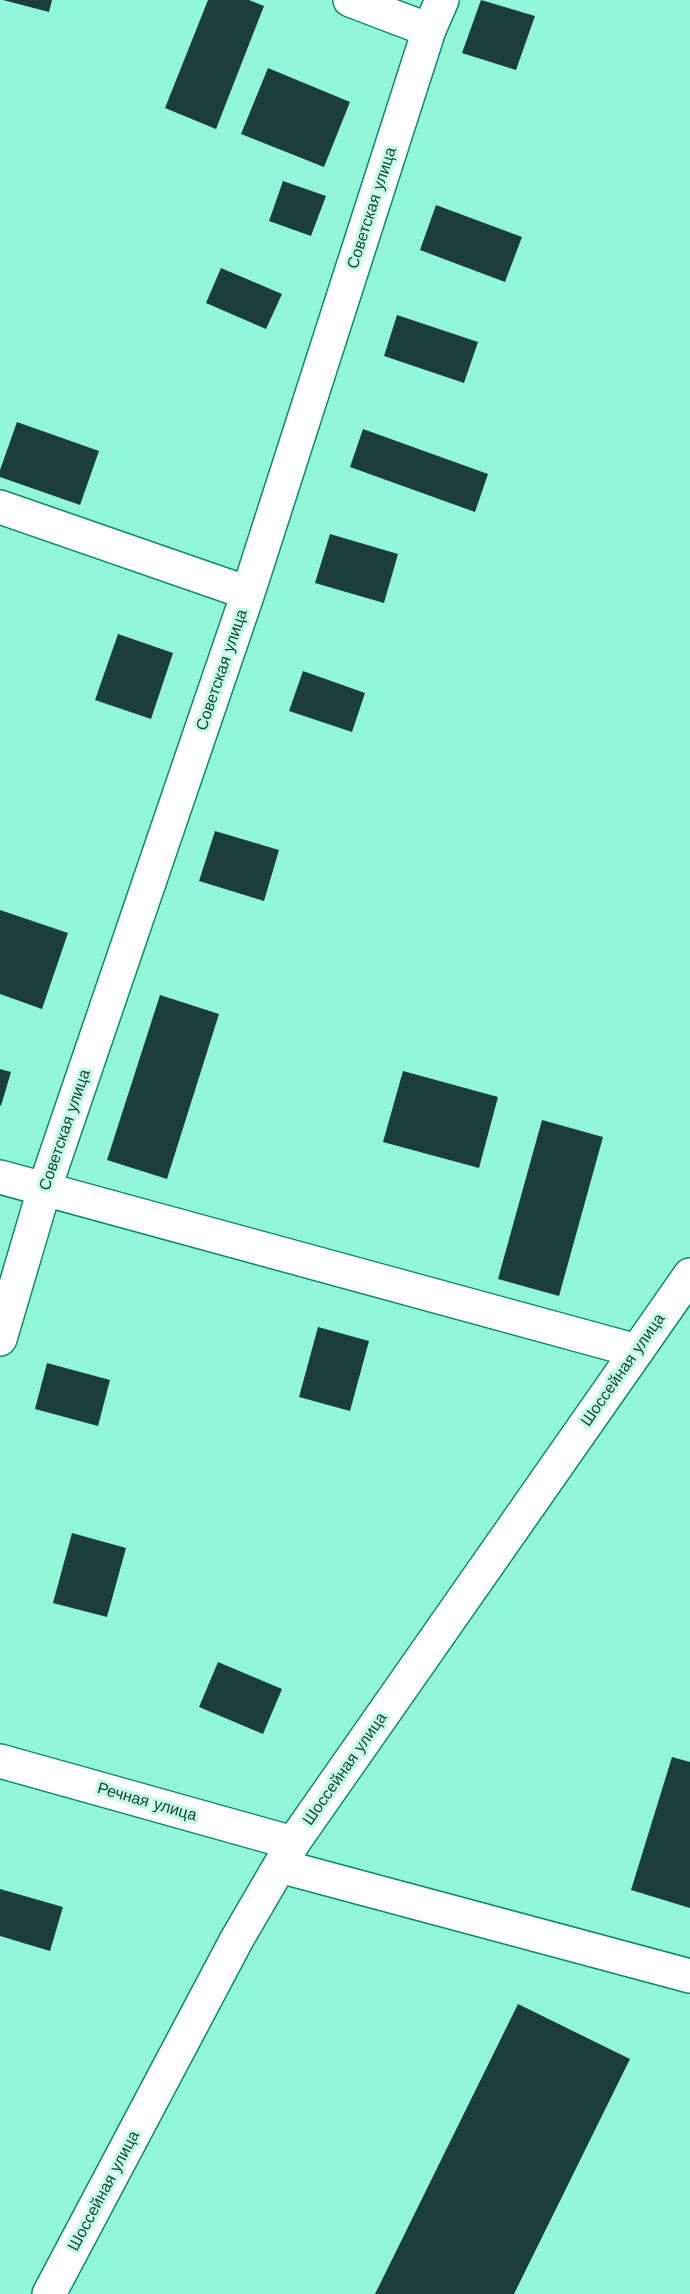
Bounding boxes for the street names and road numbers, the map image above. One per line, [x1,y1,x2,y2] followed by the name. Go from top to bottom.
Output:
[343,145,401,271] street label: Советская улица
[192,607,252,733] street label: Советская улица
[35,1067,95,1193] street label: Советская улица
[577,1310,669,1430] street label: Шоссейная улица
[299,1709,391,1829] street label: Шоссейная улица
[95,1779,199,1825] street label: Речная улица
[64,2128,144,2254] street label: Шоссейная улица

